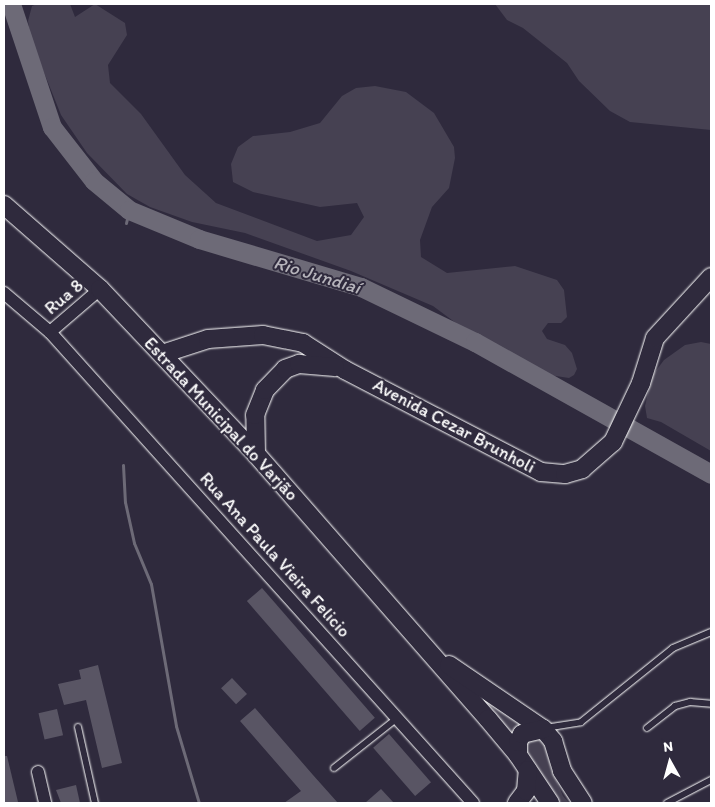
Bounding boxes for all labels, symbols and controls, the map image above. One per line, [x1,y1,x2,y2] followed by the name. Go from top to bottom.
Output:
[270,251,364,299] water label: Rio Jundiaí
[40,275,88,319] street label: Rua 8
[139,333,303,505] street label: Estrada Municipal do Varjão
[369,374,539,478] street label: Avenida Cezar Brunholi
[195,468,355,642] street label: Rua Ana Paula Vieira Felicio
[645,737,695,787] north arrow
[662,738,674,756] text: N

